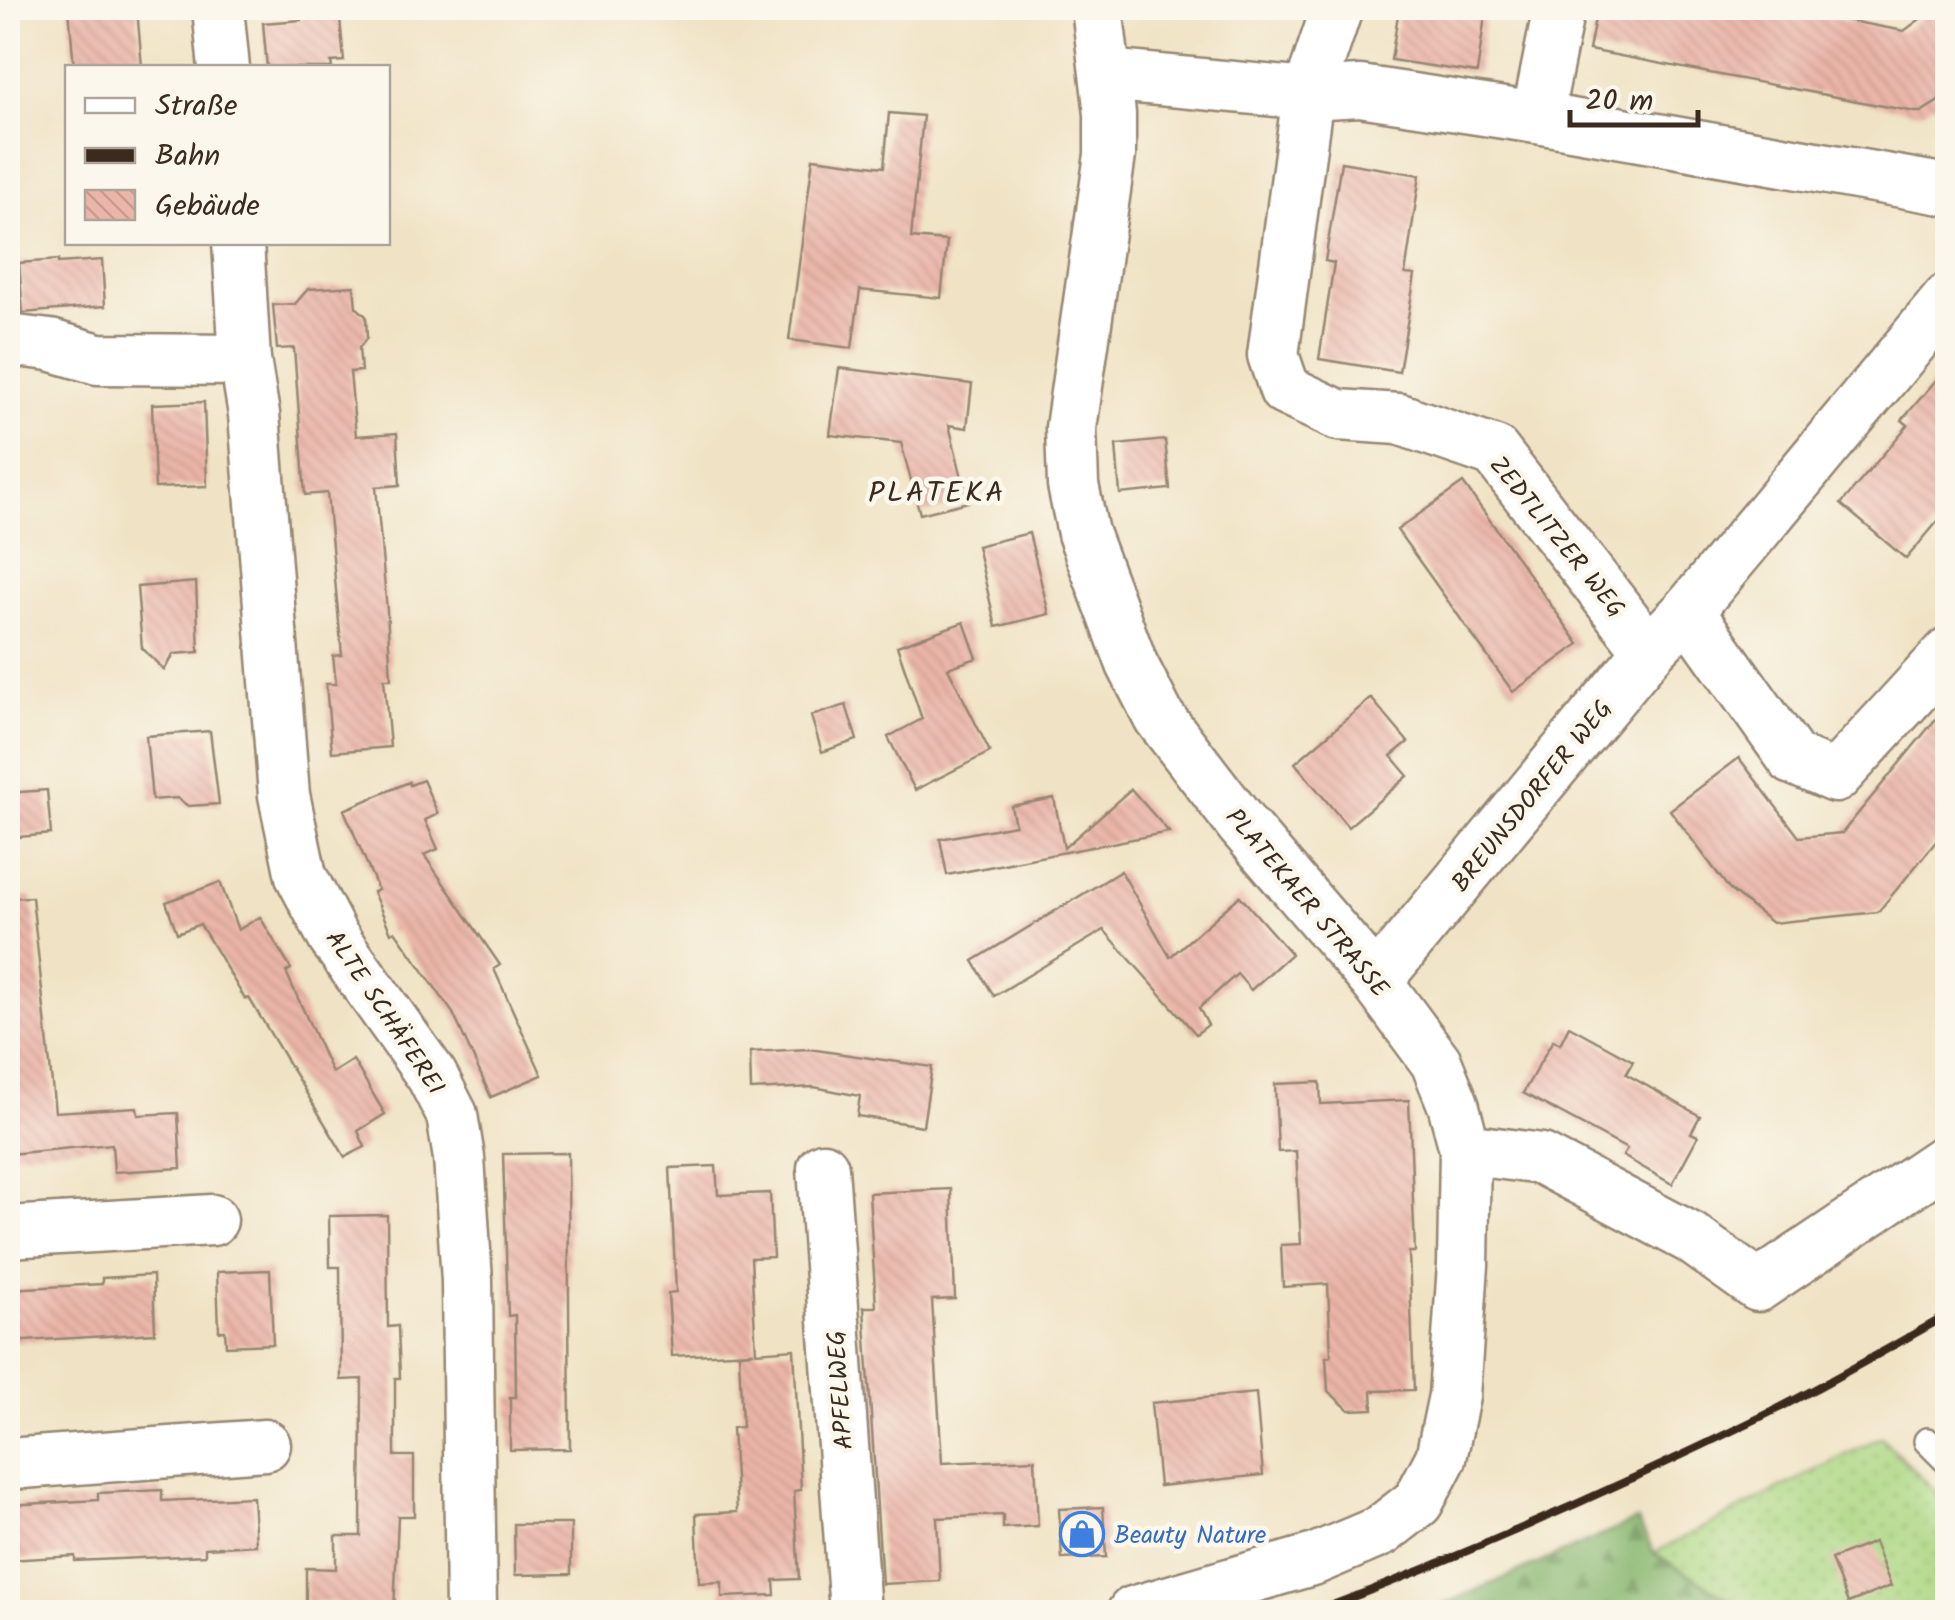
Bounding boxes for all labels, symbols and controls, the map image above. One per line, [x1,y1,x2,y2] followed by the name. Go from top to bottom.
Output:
[65,65,390,245] legend
[1570,65,1698,127] scale bar
[1585,78,1653,126] text: 20 m
[155,83,238,131] text: Straße
[155,133,220,181] text: Bahn
[155,183,260,231] text: Gebäude
[1478,447,1634,627] street label: ZEDTLITZER WEG
[868,470,1006,518] district label: PLATEKA
[1442,691,1623,901] street label: BREUNSDORFER WEG
[1215,800,1399,1008] street label: PLATEKAER STRASSE
[314,922,455,1104] street label: ALTE SCHÄFEREI
[817,1329,865,1451] street label: APFELWEG
[1059,1511,1105,1557] shop icon: Beauty Nature
[1114,1516,1266,1556] place label: Beauty Nature

